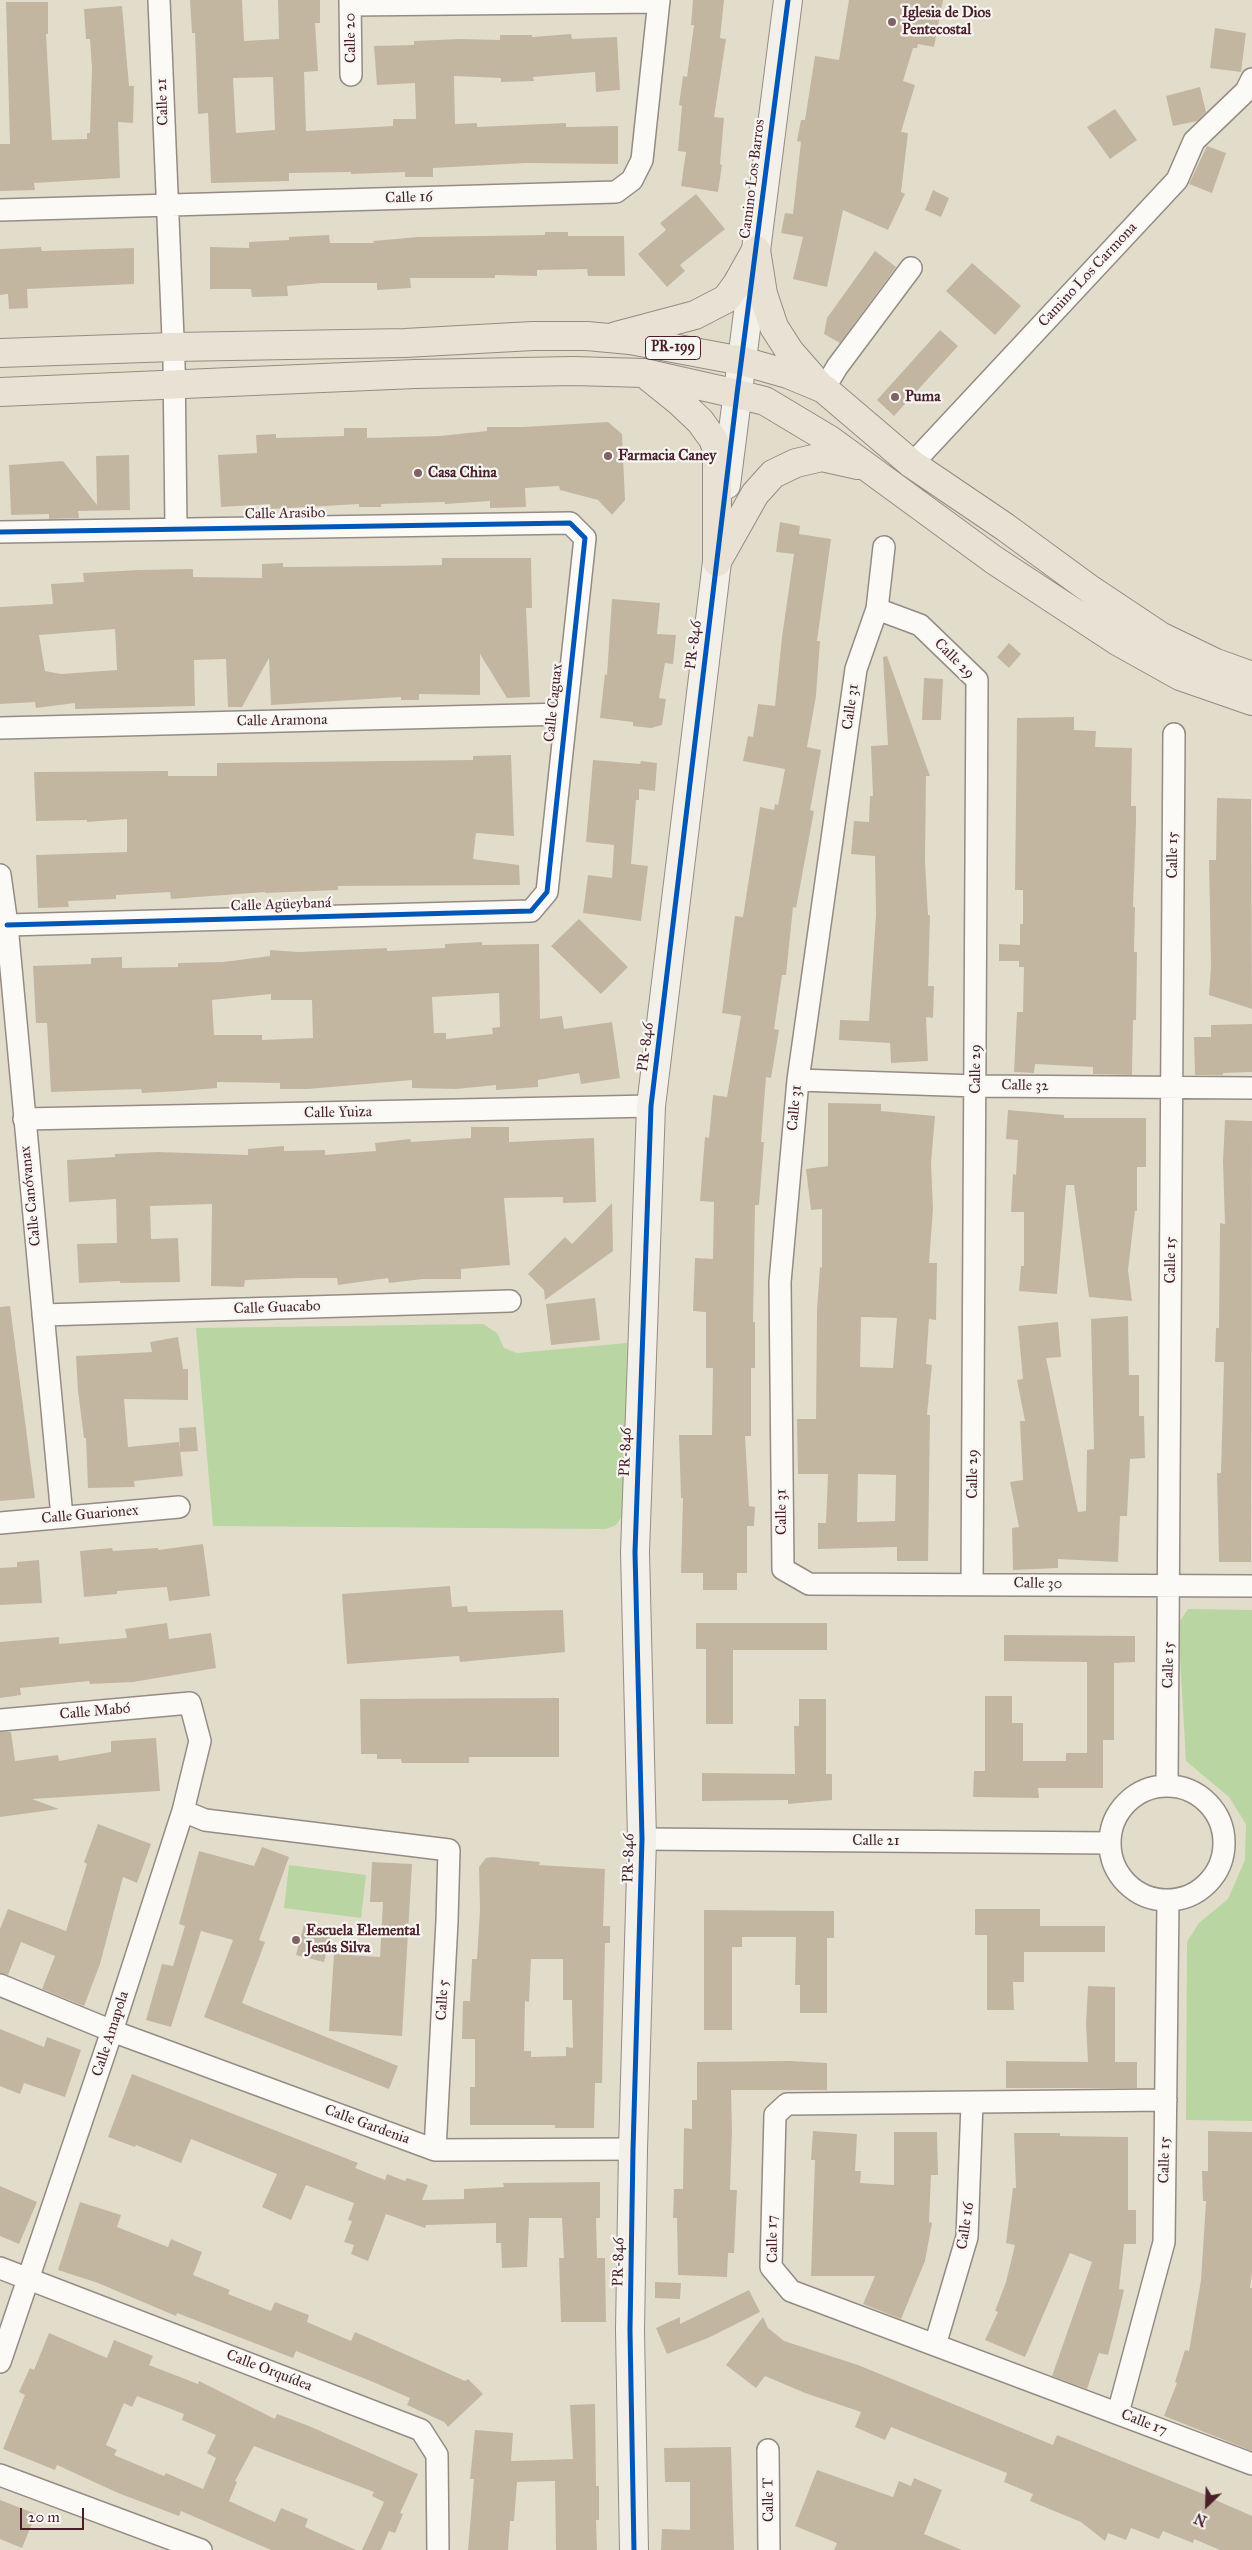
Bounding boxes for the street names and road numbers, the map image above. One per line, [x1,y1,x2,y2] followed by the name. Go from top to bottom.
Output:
[342,13,360,63] street label: Calle 20
[153,78,173,126] street label: Calle 21
[737,118,769,240] street label: Camino Los Barros
[385,188,433,208] street label: Calle 16
[1035,219,1141,331] street label: Camino Los Carmona
[646,336,700,359] road number: PR-199
[245,504,325,524] street label: Calle Arasibo
[682,619,706,671] street label: PR-846
[930,635,978,683] street label: Calle 29
[541,663,567,743] street label: Calle Caguax
[839,683,863,731] street label: Calle 31
[236,711,328,731] street label: Calle Aramona
[1164,832,1182,878] street label: Calle 15
[230,894,332,916] street label: Calle Agüeybaná
[634,1021,658,1073] street label: PR-846
[967,1044,985,1094] street label: Calle 29
[1001,1077,1049,1095] street label: Calle 32
[784,1084,806,1132] street label: Calle 31
[304,1103,372,1123] street label: Calle Yuiza
[17,1145,45,1247] street label: Calle Canóvanax
[1162,1237,1180,1283] street label: Calle 15
[233,1297,321,1319] street label: Calle Guacabo
[616,1427,636,1477] street label: PR-846
[964,1449,982,1499] street label: Calle 29
[773,1489,791,1535] street label: Calle 31
[41,1502,139,1528] street label: Calle Guarionex
[1013,1575,1063,1593] street label: Calle 30
[1160,1641,1178,1689] street label: Calle 15
[59,1700,131,1724] street label: Calle Mabó
[852,1832,900,1850] street label: Calle 21
[620,1833,638,1883] street label: PR-846
[433,1979,453,2021] street label: Calle 5
[89,1989,133,2079] street label: Calle Amapola
[322,2101,412,2149] street label: Calle Gardenia
[1156,2136,1174,2184] street label: Calle 15
[954,2201,978,2251] street label: Calle 16
[764,2215,782,2263] street label: Calle 17
[610,2237,628,2287] street label: PR-846
[224,2346,314,2396] street label: Calle Orquídea
[1118,2406,1170,2440] street label: Calle 17
[760,2478,778,2522] street label: Calle T

